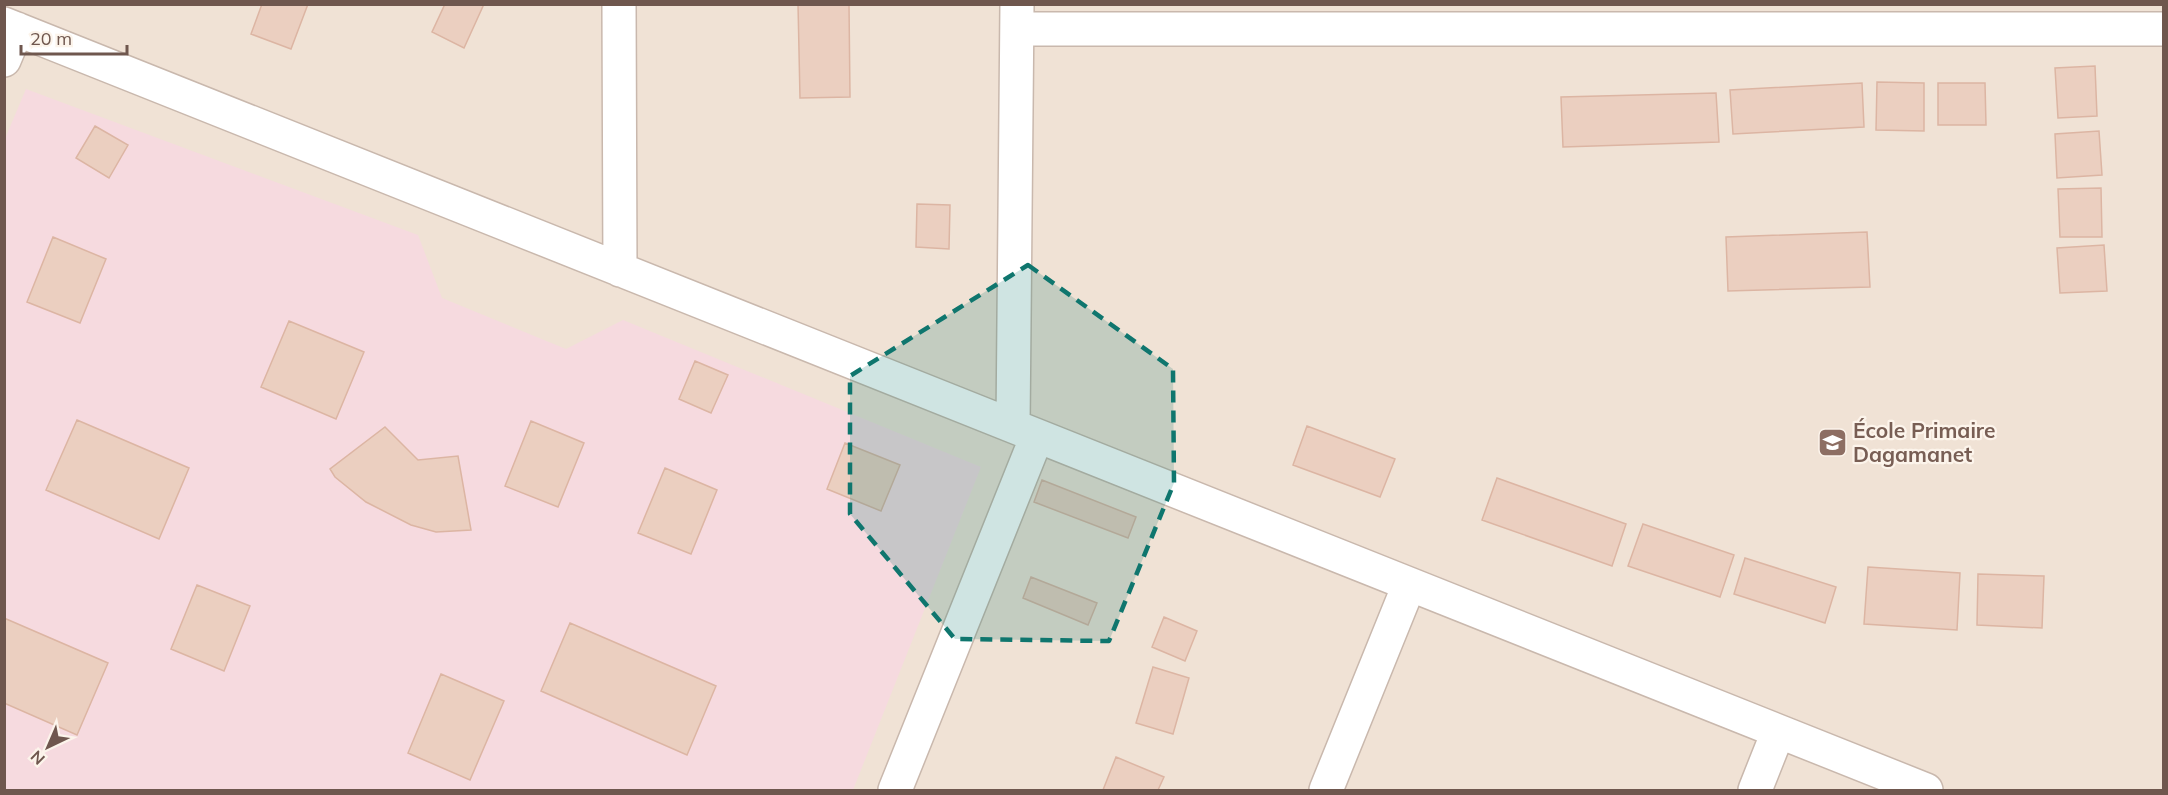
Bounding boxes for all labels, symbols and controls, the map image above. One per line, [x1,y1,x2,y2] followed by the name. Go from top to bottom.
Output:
[21,18,128,56] scale bar
[30,27,72,50] text: 20 m
[1853,417,1995,467] place label: École Primaire Dagamanet
[1816,427,1848,459] school or university icon: École Primaire Dagamanet
[18,717,78,777] north arrow
[26,746,49,769] text: N

